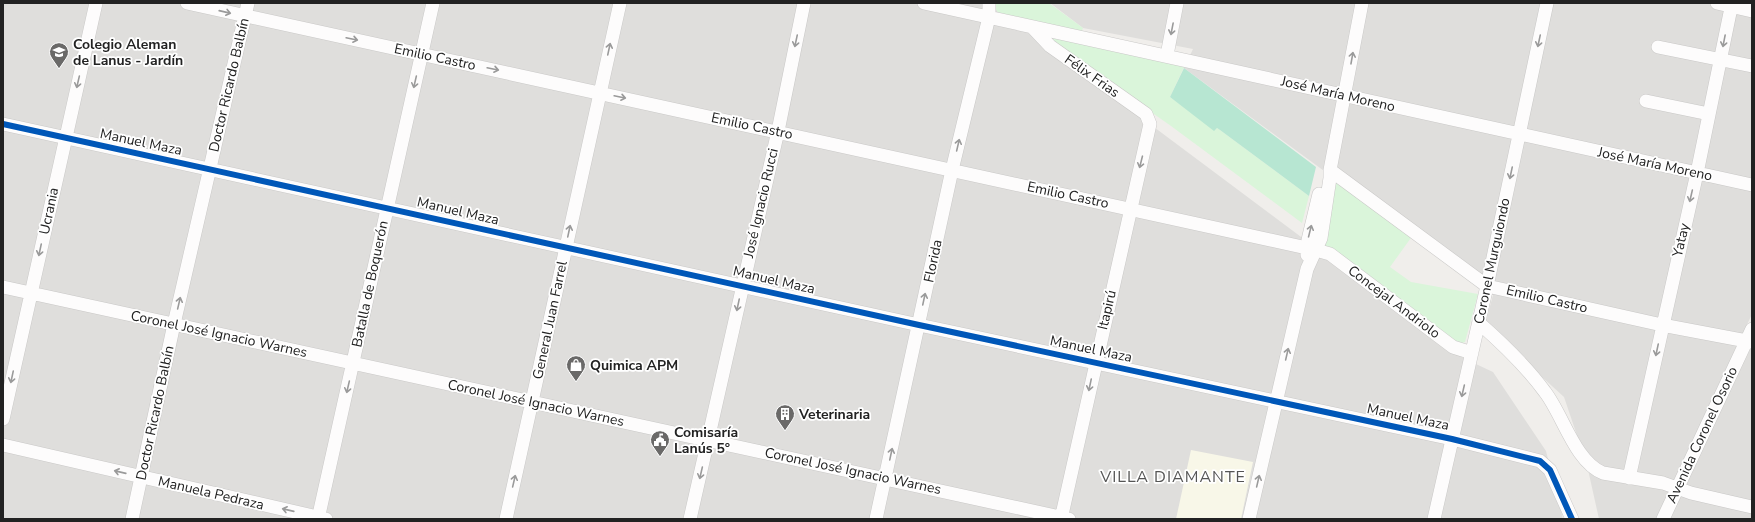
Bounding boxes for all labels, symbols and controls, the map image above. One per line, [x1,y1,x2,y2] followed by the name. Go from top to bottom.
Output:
[218,8,231,16] one-way arrow
[204,16,254,154] street label: Doctor Ricardo Balbín
[1167,22,1175,35] one-way arrow
[792,34,800,47] one-way arrow
[1534,34,1542,47] one-way arrow
[1720,34,1728,47] one-way arrow
[73,35,183,70] place label: Colegio Aleman de Lanus - Jardín
[345,36,358,44] one-way arrow
[392,39,478,75] street label: Emilio Castro
[48,41,70,69] school or university icon: Colegio Aleman de Lanus - Jardín
[606,43,614,56] one-way arrow
[1061,50,1124,102] street label: Félix Frias
[1348,52,1356,65] one-way arrow
[486,66,499,74] one-way arrow
[1278,71,1397,116] street label: José María Moreno
[74,75,81,88] one-way arrow
[410,75,418,88] one-way arrow
[613,93,626,101] one-way arrow
[709,108,795,144] street label: Emilio Castro
[98,124,184,160] street label: Manuel Maza
[955,139,963,152] one-way arrow
[1595,142,1714,185] street label: José María Moreno
[739,146,783,261] street label: José Ignacio Rucci
[1137,155,1144,168] one-way arrow
[1506,166,1514,179] one-way arrow
[1025,177,1111,213] street label: Emilio Castro
[35,186,63,236] street label: Ucrania
[1687,189,1695,202] one-way arrow
[415,192,501,230] street label: Manuel Maza
[1469,196,1515,326] street label: Coronel Murguiondo
[347,219,393,349] street label: Batalla de Boquerón
[1668,220,1694,260] street label: Yatay
[1307,224,1315,237] one-way arrow
[566,225,574,238] one-way arrow
[919,238,947,284] street label: Florida
[36,243,44,256] one-way arrow
[528,258,572,381] street label: General Juan Farrel
[731,261,817,299] street label: Manuel Maza
[1344,261,1444,343] street label: Concejal Andriolo
[1504,280,1590,318] street label: Emilio Castro
[1093,288,1121,332] street label: Itapirú
[921,293,929,306] one-way arrow
[176,297,184,310] one-way arrow
[734,298,742,311] one-way arrow
[129,306,309,362] street label: Coronel José Ignacio Warnes
[1048,331,1134,367] street label: Manuel Maza
[1652,343,1660,356] one-way arrow
[131,344,179,482] street label: Doctor Ricardo Balbín
[1284,348,1292,361] one-way arrow
[565,354,587,382] shop icon: Quimica APM
[590,356,678,375] place label: Quimica APM
[1662,363,1742,506] street label: Avenida Coronel Osorio
[8,370,16,383] one-way arrow
[446,375,626,431] street label: Coronel José Ignacio Warnes
[1086,378,1094,391] one-way arrow
[344,380,352,393] one-way arrow
[1458,384,1466,397] one-way arrow
[1365,399,1451,435] street label: Manuel Maza
[774,403,796,431] building icon: Veterinaria
[798,405,870,424] place label: Veterinaria
[674,423,738,458] place label: Comisaría Lanús 5°
[649,429,671,457] public building icon: Comisaría Lanús 5°
[763,443,943,499] street label: Coronel José Ignacio Warnes
[888,448,896,461] one-way arrow
[697,466,705,479] one-way arrow
[1099,466,1246,488] district label: VILLA DIAMANTE
[114,468,127,476] one-way arrow
[156,472,266,514] street label: Manuela Pedraza
[511,475,519,488] one-way arrow
[1254,475,1262,488] one-way arrow
[282,506,295,514] one-way arrow

